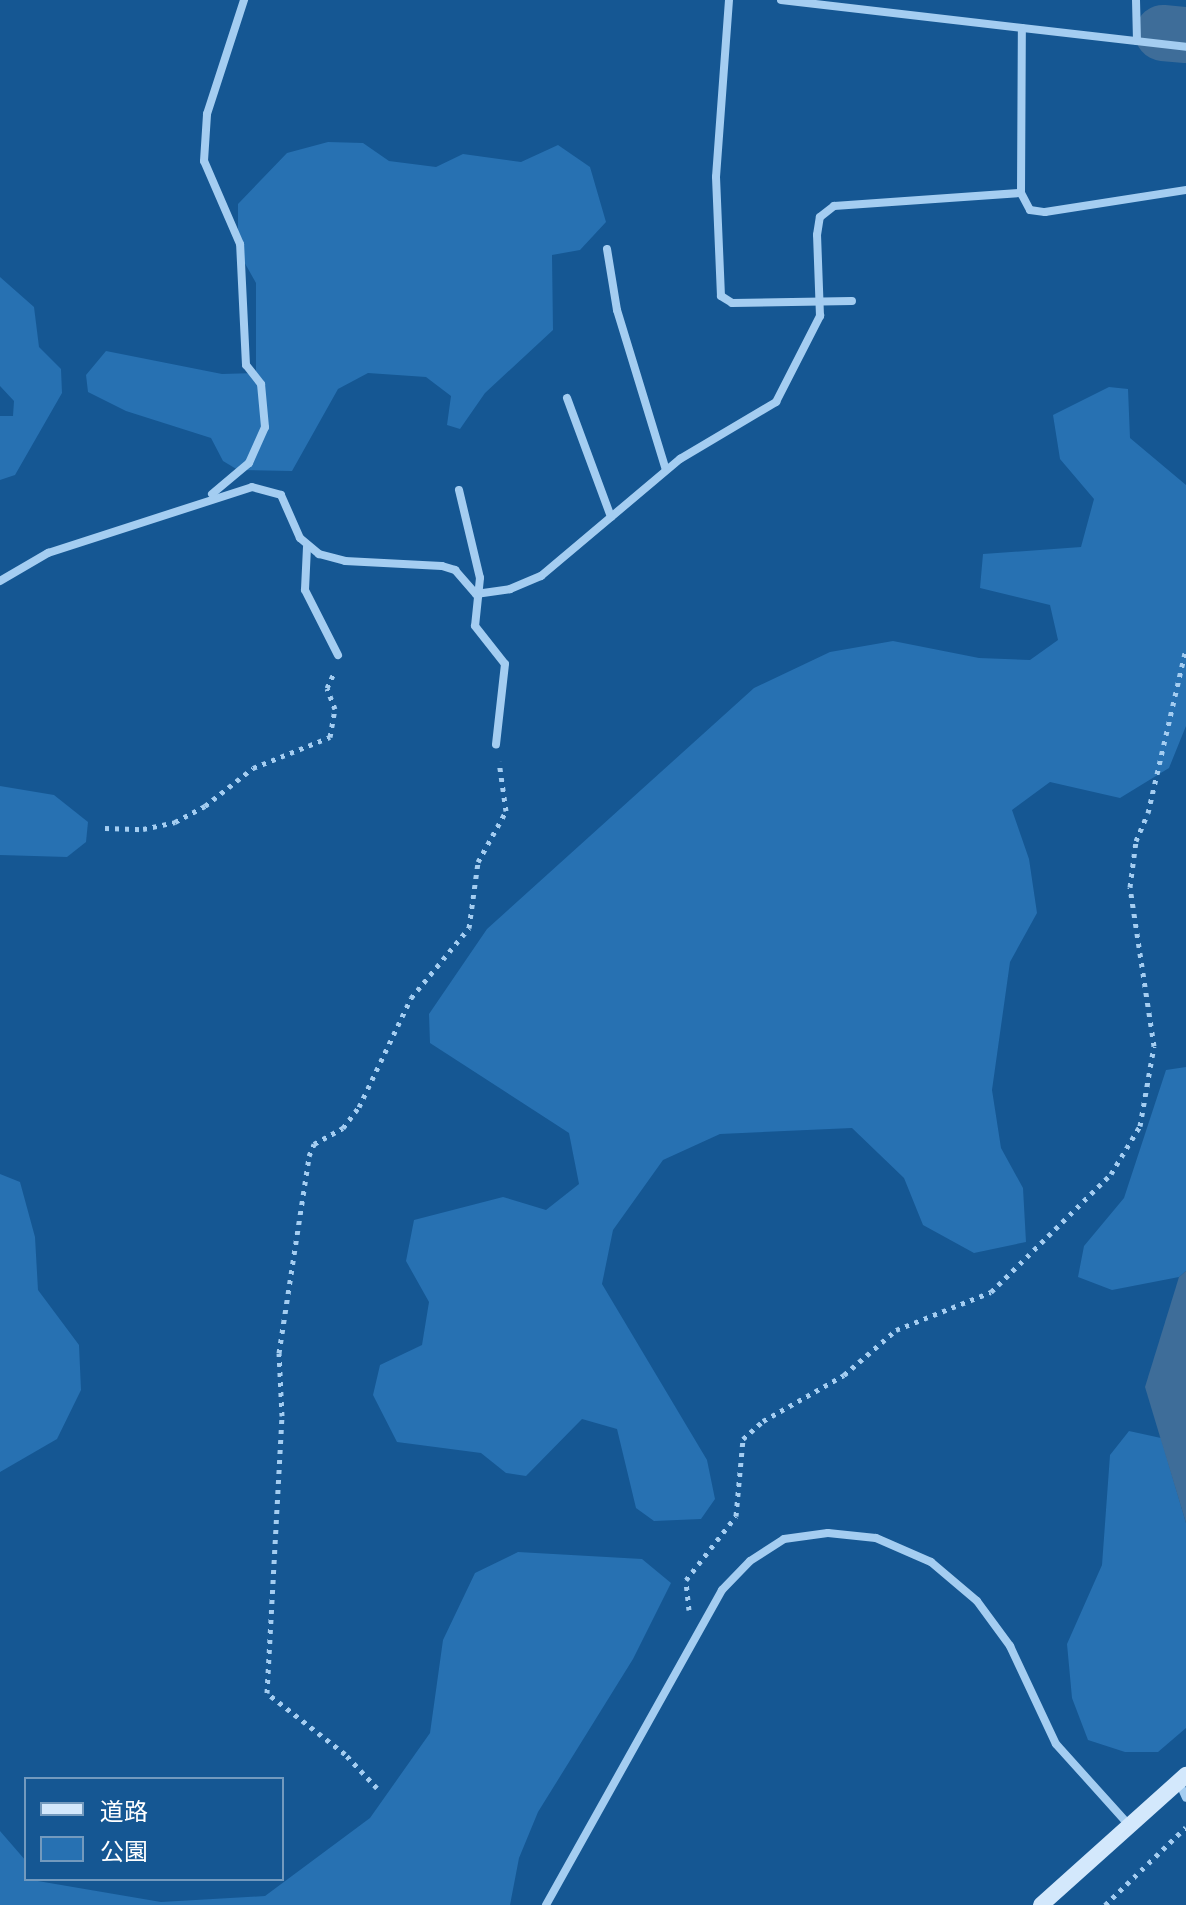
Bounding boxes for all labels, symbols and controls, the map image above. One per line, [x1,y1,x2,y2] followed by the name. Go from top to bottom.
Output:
[24,1777,284,1881] legend
[100,1798,148,1826] text: 道路
[100,1838,148,1866] text: 公園

